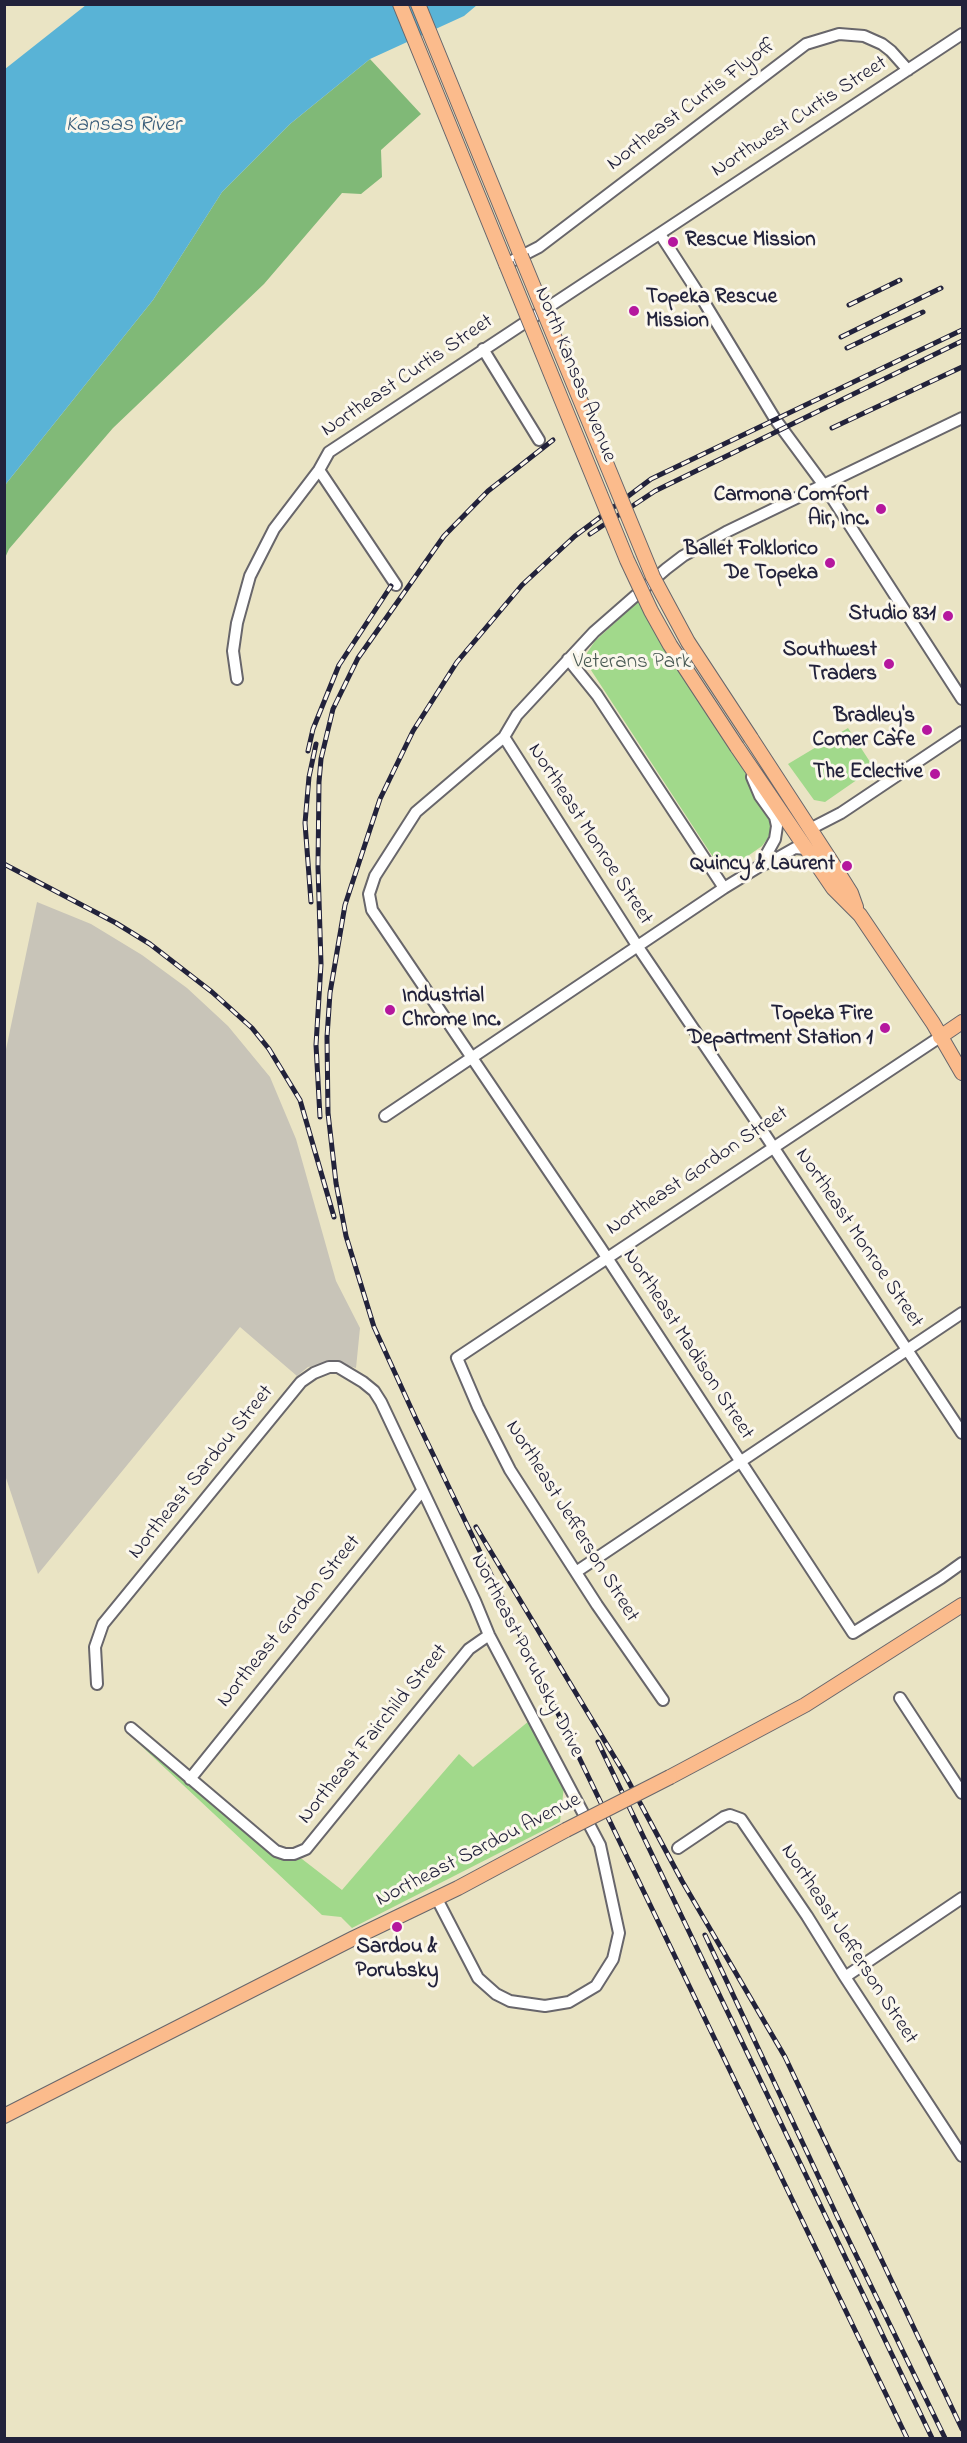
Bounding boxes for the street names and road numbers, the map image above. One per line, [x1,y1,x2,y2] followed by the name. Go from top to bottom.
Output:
[603,34,781,178] street label: Northeast Curtis Flyoff
[707,52,893,184] street label: Northwest Curtis Street
[527,284,621,466] street label: North Kansas Avenue
[317,310,499,444] street label: Northeast Curtis Street
[521,739,657,931] street label: Northeast Monroe Street
[602,1102,794,1242] street label: Northeast Gordon Street
[788,1144,928,1334] street label: Northeast Monroe Street
[616,1245,758,1445] street label: Northeast Madison Street
[124,1381,280,1565] street label: Northeast Sardou Street
[499,1416,643,1628] street label: Northeast Jefferson Street
[213,1531,367,1713] street label: Northeast Gordon Street
[464,1550,588,1762] street label: Northeast Porubsky Drive
[294,1640,454,1830] street label: Northeast Fairchild Street
[372,1788,586,1914] street label: Northeast Sardou Avenue
[774,1840,922,2050] street label: Northeast Jefferson Street

